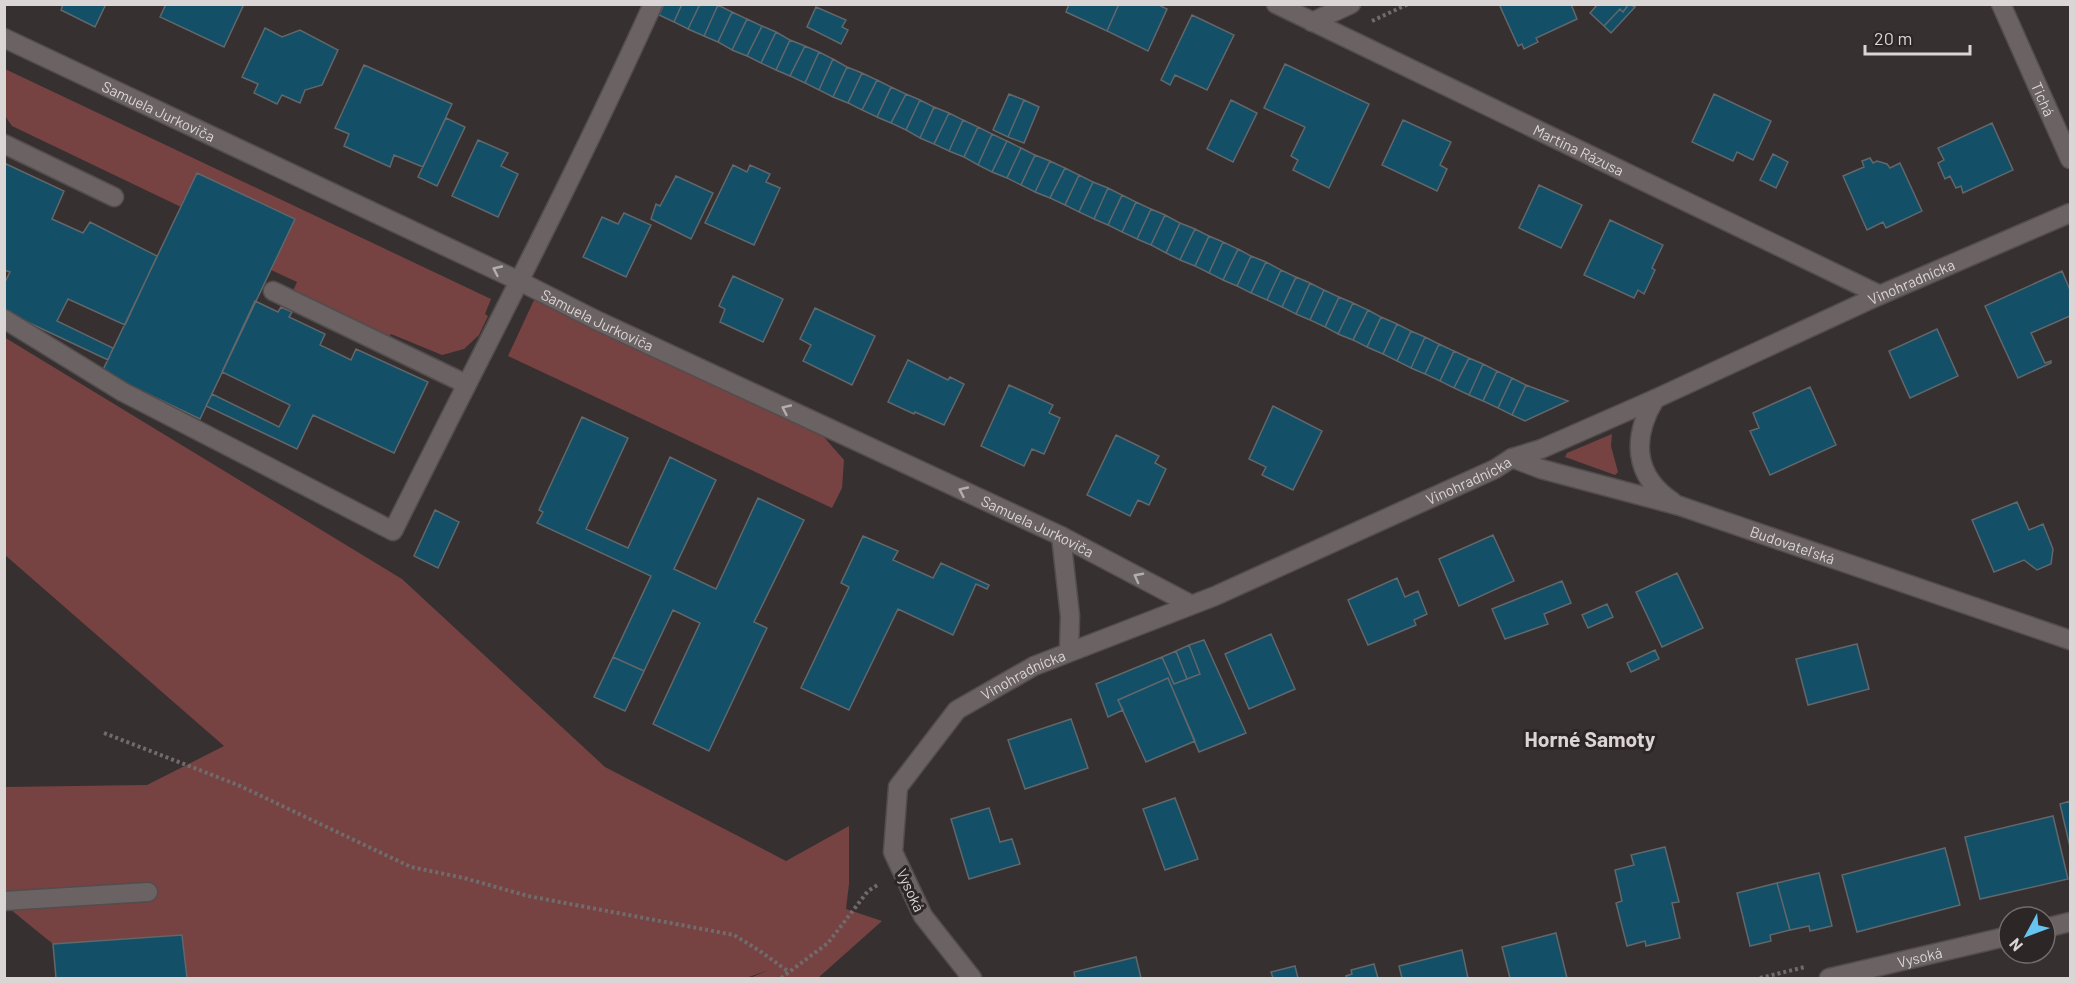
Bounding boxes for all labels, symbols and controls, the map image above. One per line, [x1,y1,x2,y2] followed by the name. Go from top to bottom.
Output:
[1865,18,1970,56] scale bar
[1874,27,1912,49] text: 20 m
[99,77,218,145] street label: Samuela Jurkoviča
[2028,79,2059,119] street label: Tichá
[1530,120,1627,179] street label: Martina Rázusa
[1865,255,1957,308] street label: Vinohradnícka
[492,266,503,278] one-way arrow
[538,285,657,355] street label: Samuela Jurkoviča
[782,404,793,416] one-way arrow
[1423,452,1514,508] street label: Vinohradnícka
[959,487,970,499] one-way arrow
[978,491,1097,561] street label: Samuela Jurkoviča
[1748,522,1837,568] street label: Budovateľská
[1134,573,1144,584] one-way arrow
[978,646,1068,703] street label: Vinohradnícka
[1525,726,1656,751] district label: Horné Samoty
[893,866,929,914] street label: Vysoká
[1997,905,2057,965] north arrow
[2005,935,2026,955] text: N
[1895,943,1944,971] street label: Vysoká

